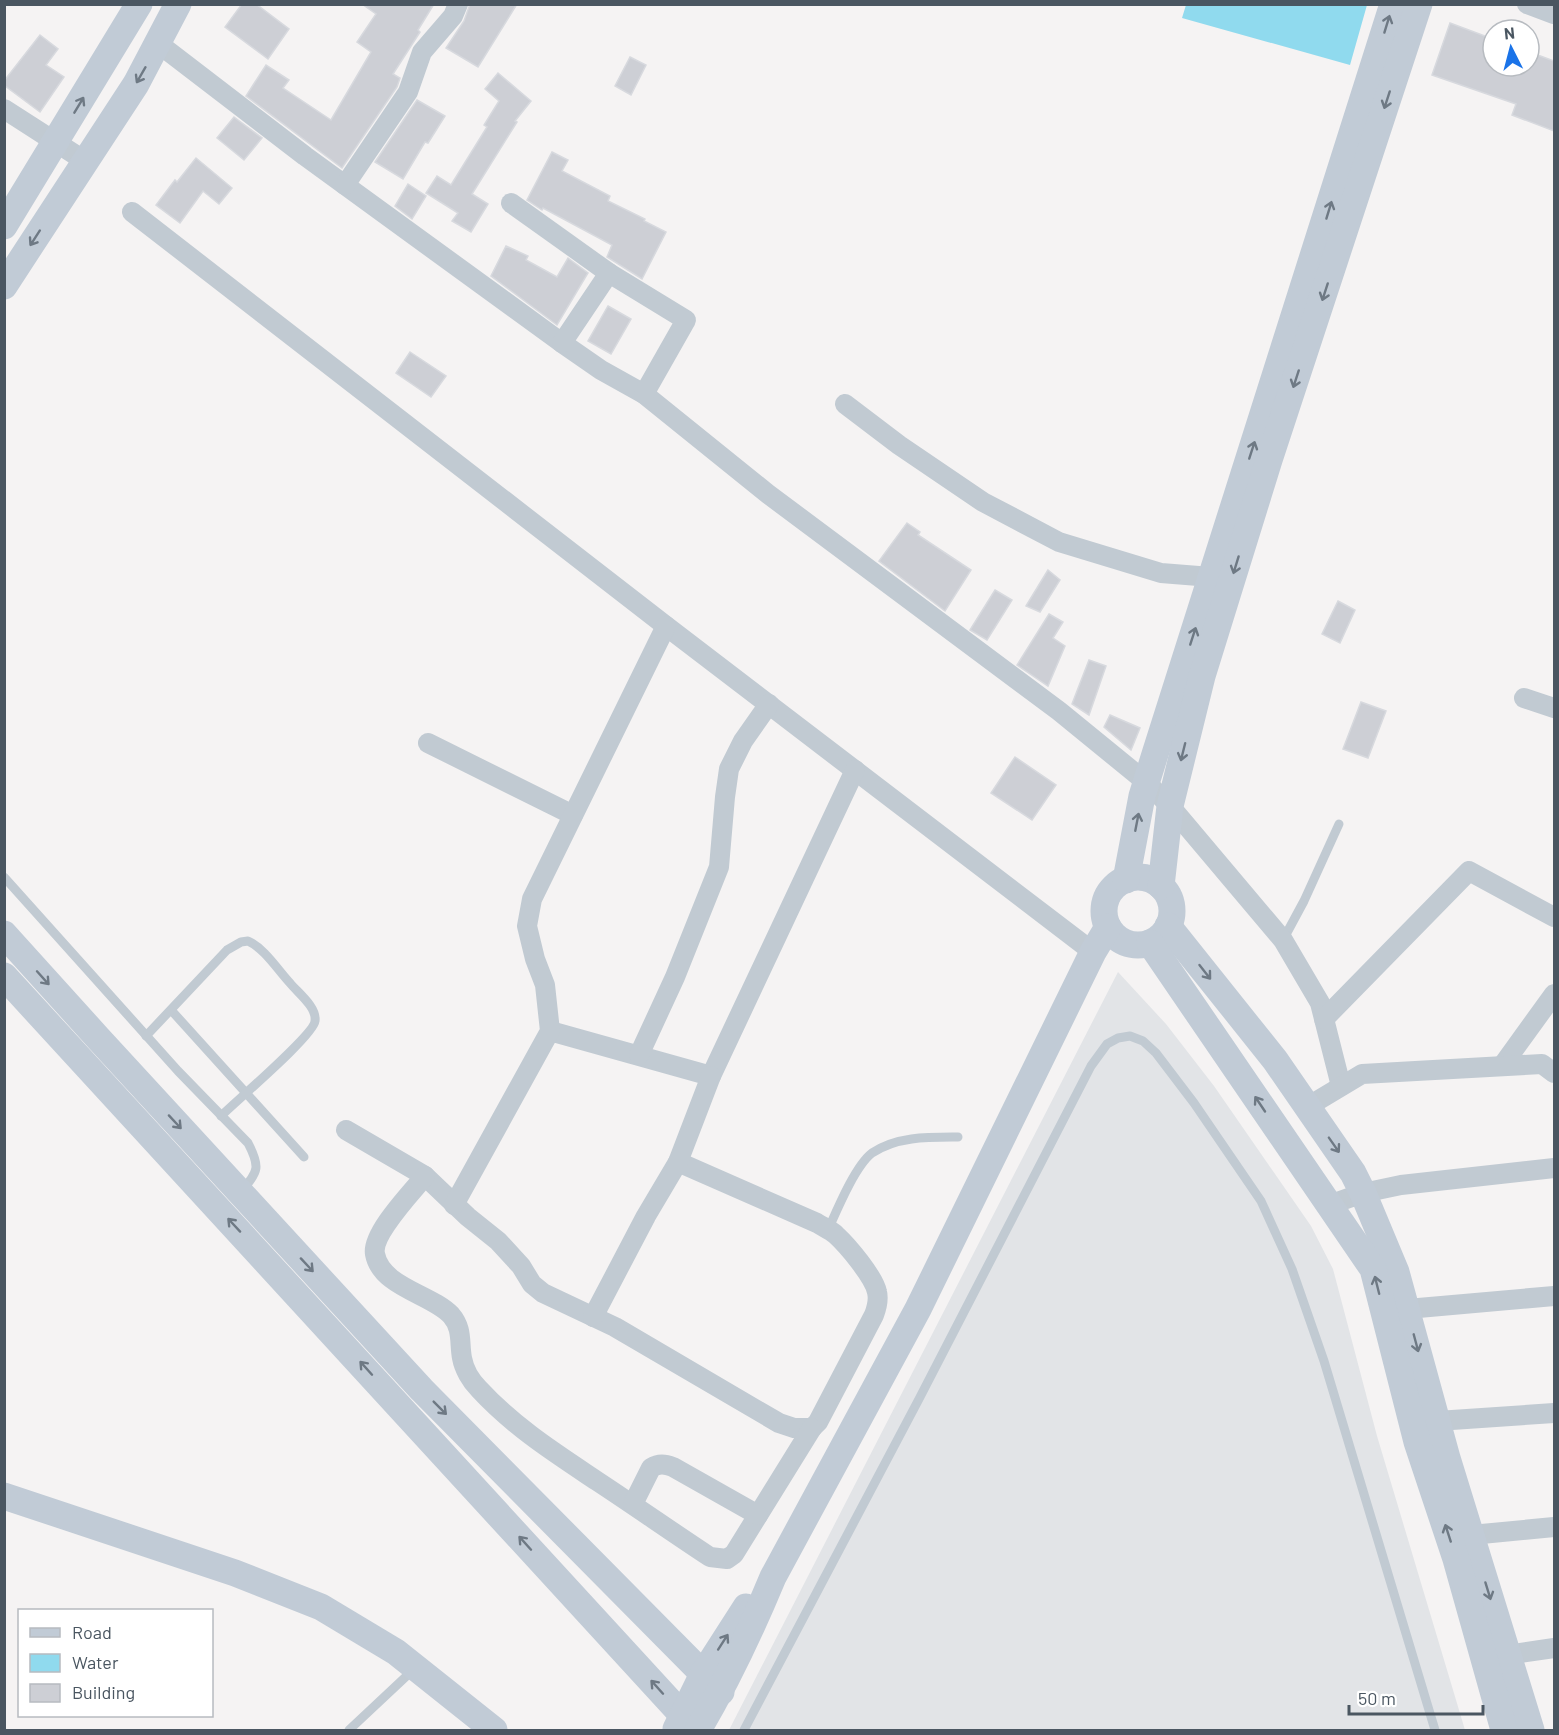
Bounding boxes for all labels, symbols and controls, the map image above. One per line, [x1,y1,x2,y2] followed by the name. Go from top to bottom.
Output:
[1382,15,1393,34] one-way arrow
[1481,18,1541,78] north arrow
[1503,23,1516,43] text: N
[135,66,147,83] one-way arrow
[1381,90,1392,109] one-way arrow
[74,97,86,114] one-way arrow
[1324,201,1335,220] one-way arrow
[29,230,41,246] one-way arrow
[1319,282,1330,301] one-way arrow
[1290,369,1301,388] one-way arrow
[1247,441,1258,460] one-way arrow
[1230,555,1241,574] one-way arrow
[1188,627,1199,646] one-way arrow
[1176,742,1188,761] one-way arrow
[1132,813,1143,833] one-way arrow
[1198,963,1211,979] one-way arrow
[36,970,50,985] one-way arrow
[1254,1097,1266,1113] one-way arrow
[168,1114,182,1129] one-way arrow
[1328,1136,1340,1152] one-way arrow
[226,1217,241,1232] one-way arrow
[300,1258,314,1273] one-way arrow
[1370,1276,1382,1295] one-way arrow
[1411,1333,1422,1352] one-way arrow
[359,1361,373,1376] one-way arrow
[432,1401,447,1416] one-way arrow
[1442,1524,1453,1543] one-way arrow
[519,1536,533,1551] one-way arrow
[1483,1581,1494,1600] one-way arrow
[18,1609,213,1717] legend
[72,1621,112,1643] text: Road
[717,1634,729,1651] one-way arrow
[72,1651,119,1673] text: Water
[1349,1678,1482,1716] scale bar
[650,1680,664,1695] one-way arrow
[72,1681,135,1703] text: Building
[1358,1687,1396,1709] text: 50 m

